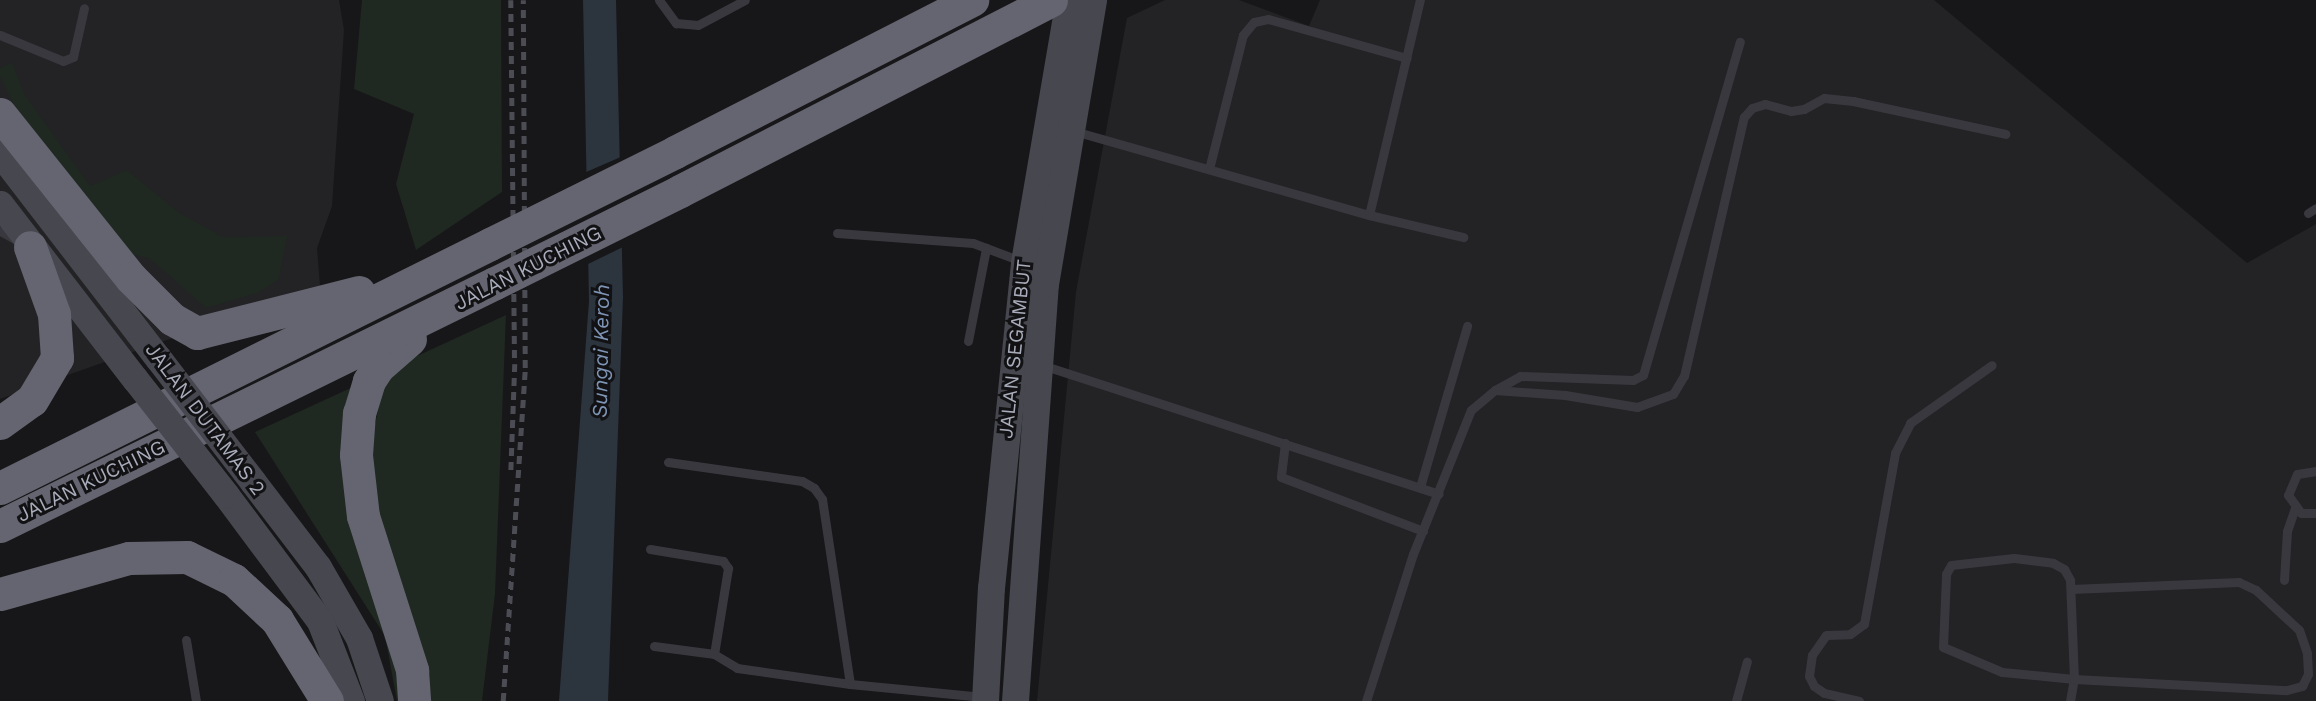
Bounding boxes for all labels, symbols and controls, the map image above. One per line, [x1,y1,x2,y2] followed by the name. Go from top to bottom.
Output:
[451,221,605,315] street label: JALAN KUCHING
[994,258,1036,440] street label: JALAN SEGAMBUT
[587,284,615,418] water label: Sungai Keroh
[140,338,270,500] street label: JALAN DUTAMAS 2
[13,435,169,527] street label: JALAN KUCHING

